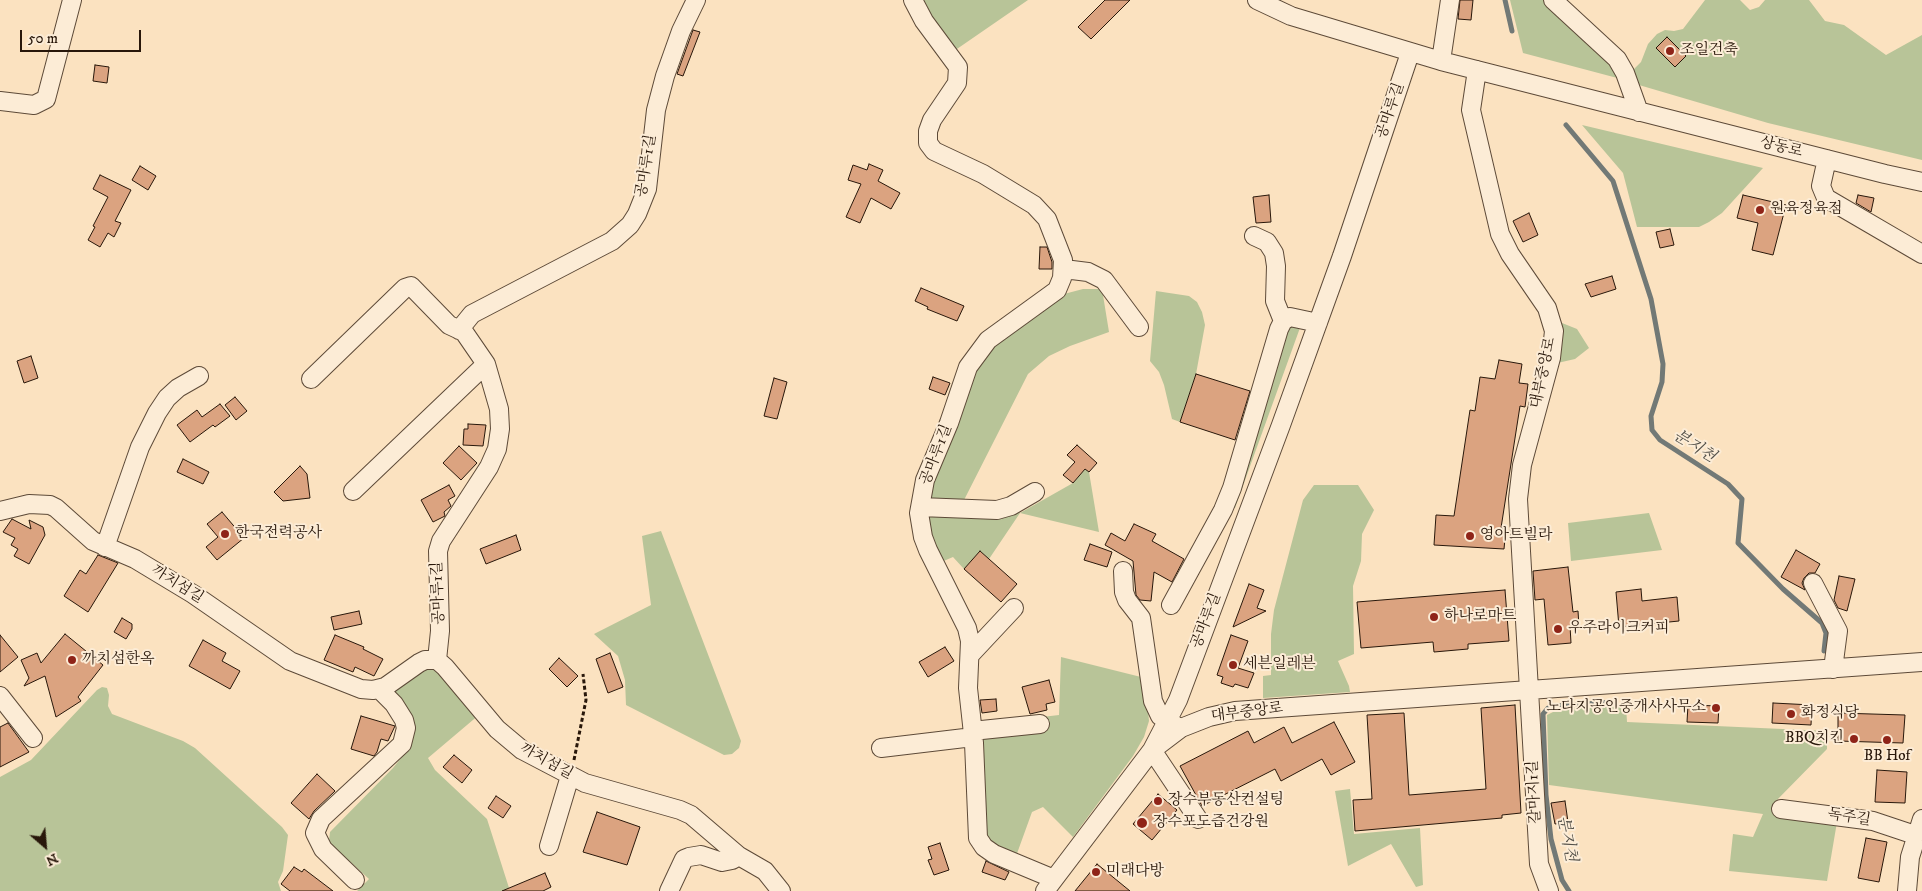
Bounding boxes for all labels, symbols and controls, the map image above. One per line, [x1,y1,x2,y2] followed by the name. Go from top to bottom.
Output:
[22,20,144,52] scale bar
[28,29,58,48] text: 50 m
[1680,42,1738,60] place label: 조일건축
[1664,45,1676,57] marker: 조일건축
[1373,81,1409,141] street label: 공마루길
[633,133,661,199] street label: 공마루1길
[1758,134,1804,162] street label: 상동로
[1770,201,1842,219] place label: 원육정육점
[1754,204,1766,216] marker: 원육정육점
[1528,336,1560,410] street label: 대부중앙로
[917,422,957,488] street label: 공마루1길
[1669,427,1719,467] water label: 분지천
[235,525,322,543] place label: 한국전력공사
[1480,527,1552,545] place label: 영아트빌라
[219,528,231,540] marker: 한국전력공사
[1464,530,1476,542] marker: 영아트빌라
[429,561,449,625] street label: 공마루1길
[148,562,206,608] street label: 까치섬길
[1188,591,1226,651] street label: 공마루길
[1444,608,1516,626] place label: 하나로마트
[1428,611,1440,623] marker: 하나로마트
[1568,620,1669,638] place label: 우주라이크커피
[1552,623,1564,635] marker: 우주라이크커피
[82,651,154,669] place label: 까치섬한옥
[66,654,78,666] marker: 까치섬한옥
[1243,656,1315,674] place label: 세븐일레븐
[1227,659,1239,671] marker: 세븐일레븐
[1547,699,1706,717] place label: 노다지공인중개사사무소
[1210,700,1284,726] street label: 대부중앙로
[1710,702,1722,714] marker: 노다지공인중개사사무소
[1801,705,1859,723] place label: 화정식당
[1785,708,1797,720] marker: 화정식당
[1785,730,1844,748] place label: BBQ치킨
[1848,733,1860,745] marker: BBQ치킨
[1881,734,1893,746] marker: BB Hof
[516,740,576,784] street label: 까치섬길
[1864,748,1910,766] place label: BB Hof
[1524,760,1546,824] street label: 갈마지1길
[1168,792,1284,810] place label: 장수부동산컨설팅
[1152,795,1164,807] marker: 장수부동산컨설팅
[1826,806,1872,830] street label: 독주길
[1153,814,1269,832] place label: 장수포도즙건강원
[1552,814,1580,864] water label: 분지천
[1135,816,1149,830] marker: 장수포도즙건강원
[20,821,70,871] north arrow
[43,849,61,870] text: N
[1106,863,1164,881] place label: 미래다방
[1090,866,1102,878] marker: 미래다방

